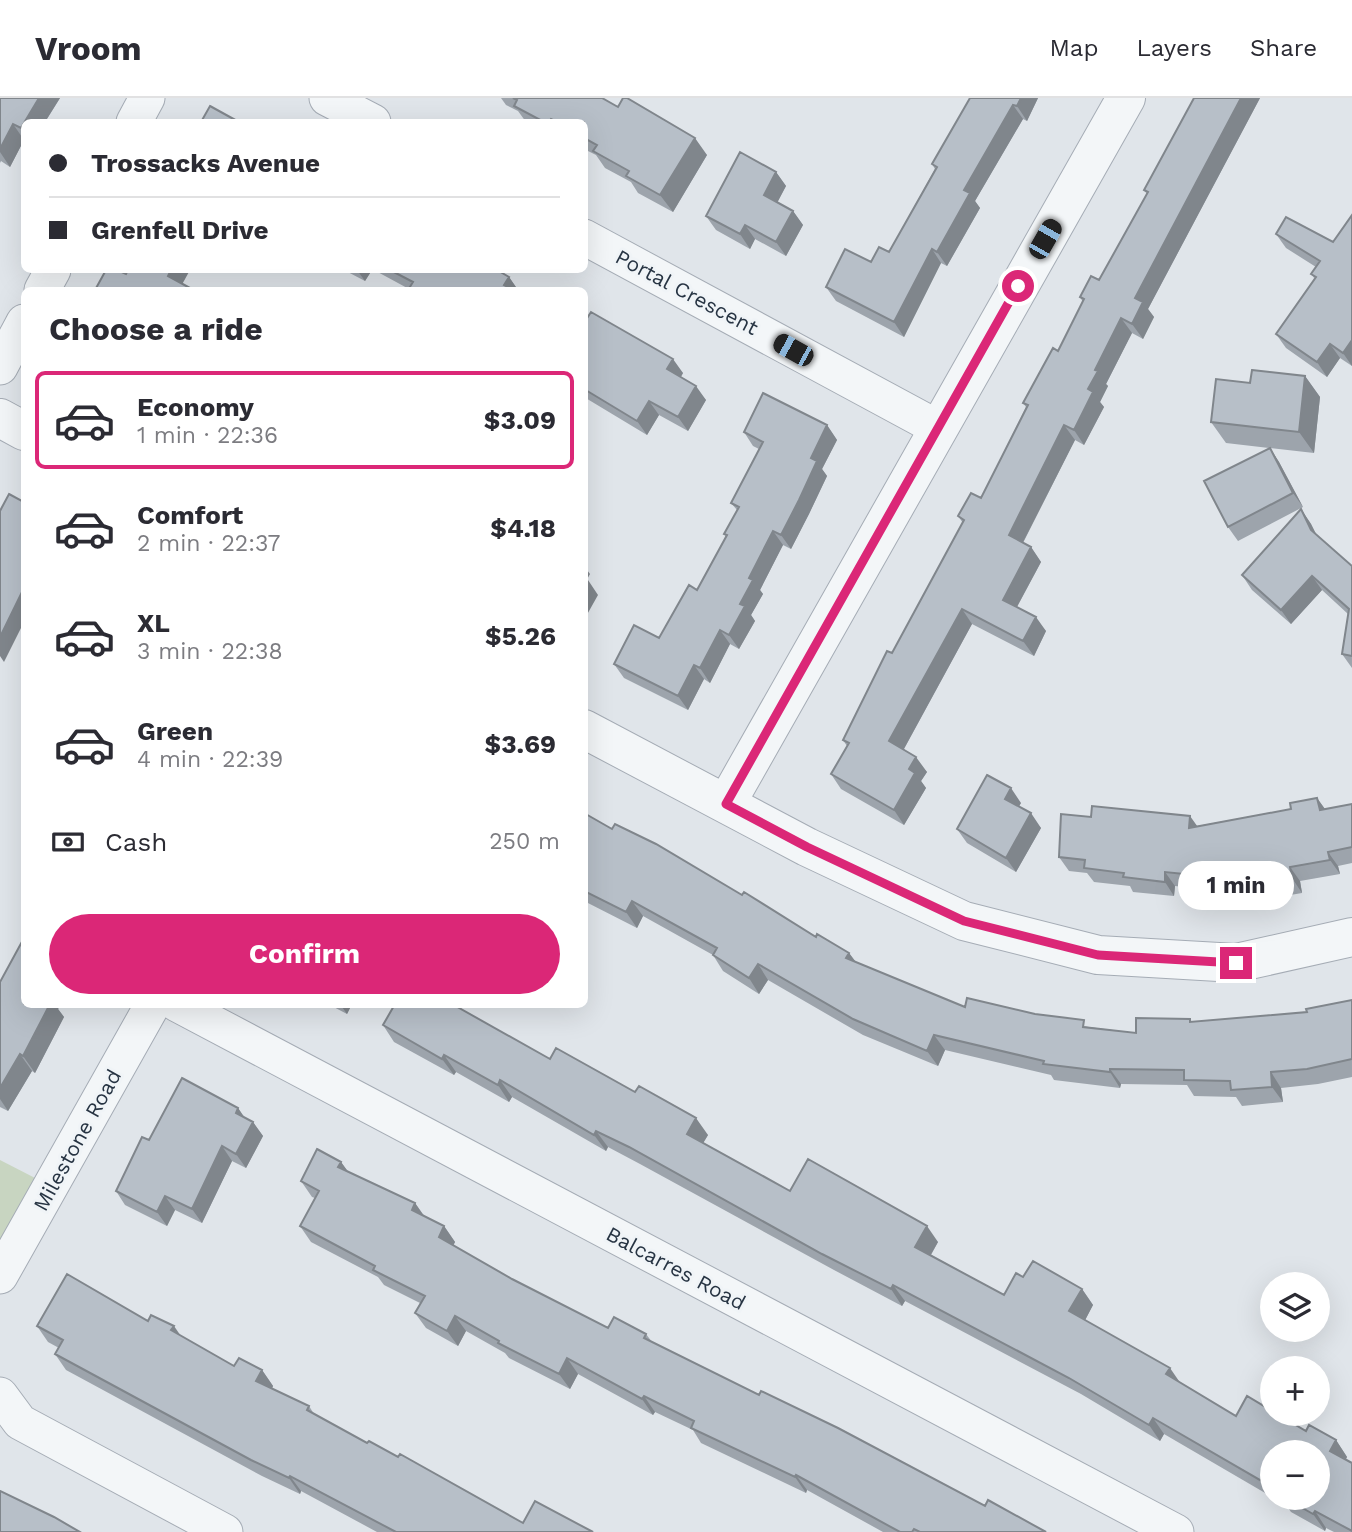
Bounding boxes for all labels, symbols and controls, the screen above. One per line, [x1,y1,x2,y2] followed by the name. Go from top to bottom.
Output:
[35,29,142,68] text: Vroom
[1050,34,1098,62] text: Map
[1136,34,1212,62] text: Layers
[1250,34,1317,62] text: Share
[91,148,320,178] text: Trossacks Avenue
[91,215,268,245] text: Grenfell Drive
[1026,216,1065,262] car
[611,244,763,340] street label: Portal Crescent
[1002,270,1034,302] route start
[49,310,263,348] text: Choose a ride
[770,331,817,369] car
[53,389,116,452] icon: car
[137,392,254,422] text: Economy
[484,405,556,435] text: $3.09
[137,422,278,449] text: 1 min · 22:36
[53,497,116,560] icon: car
[137,500,243,530] text: Comfort
[490,513,556,543] text: $4.18
[137,530,280,557] text: 2 min · 22:37
[53,605,116,668] icon: car
[137,608,170,638] text: XL
[485,621,556,651] text: $5.26
[137,638,283,665] text: 3 min · 22:38
[53,713,116,776] icon: car
[137,716,213,746] text: Green
[484,729,556,759] text: $3.69
[137,746,283,773] text: 4 min · 22:39
[49,823,87,861] icon: cash
[105,827,167,857] text: Cash
[489,828,560,855] text: 250 m
[1178,862,1294,910] callout: 1 min
[1206,872,1266,899] text: 1 min
[49,914,560,994] button: Confirm
[1220,947,1252,979] route end
[28,1065,126,1215] street label: Milestone Road
[602,1221,750,1315] street label: Balcarres Road
[1260,1272,1330,1510] map controls
[1260,1272,1330,1342] button: layers
[1260,1356,1330,1426] button: +
[1260,1440,1330,1510] button: −

